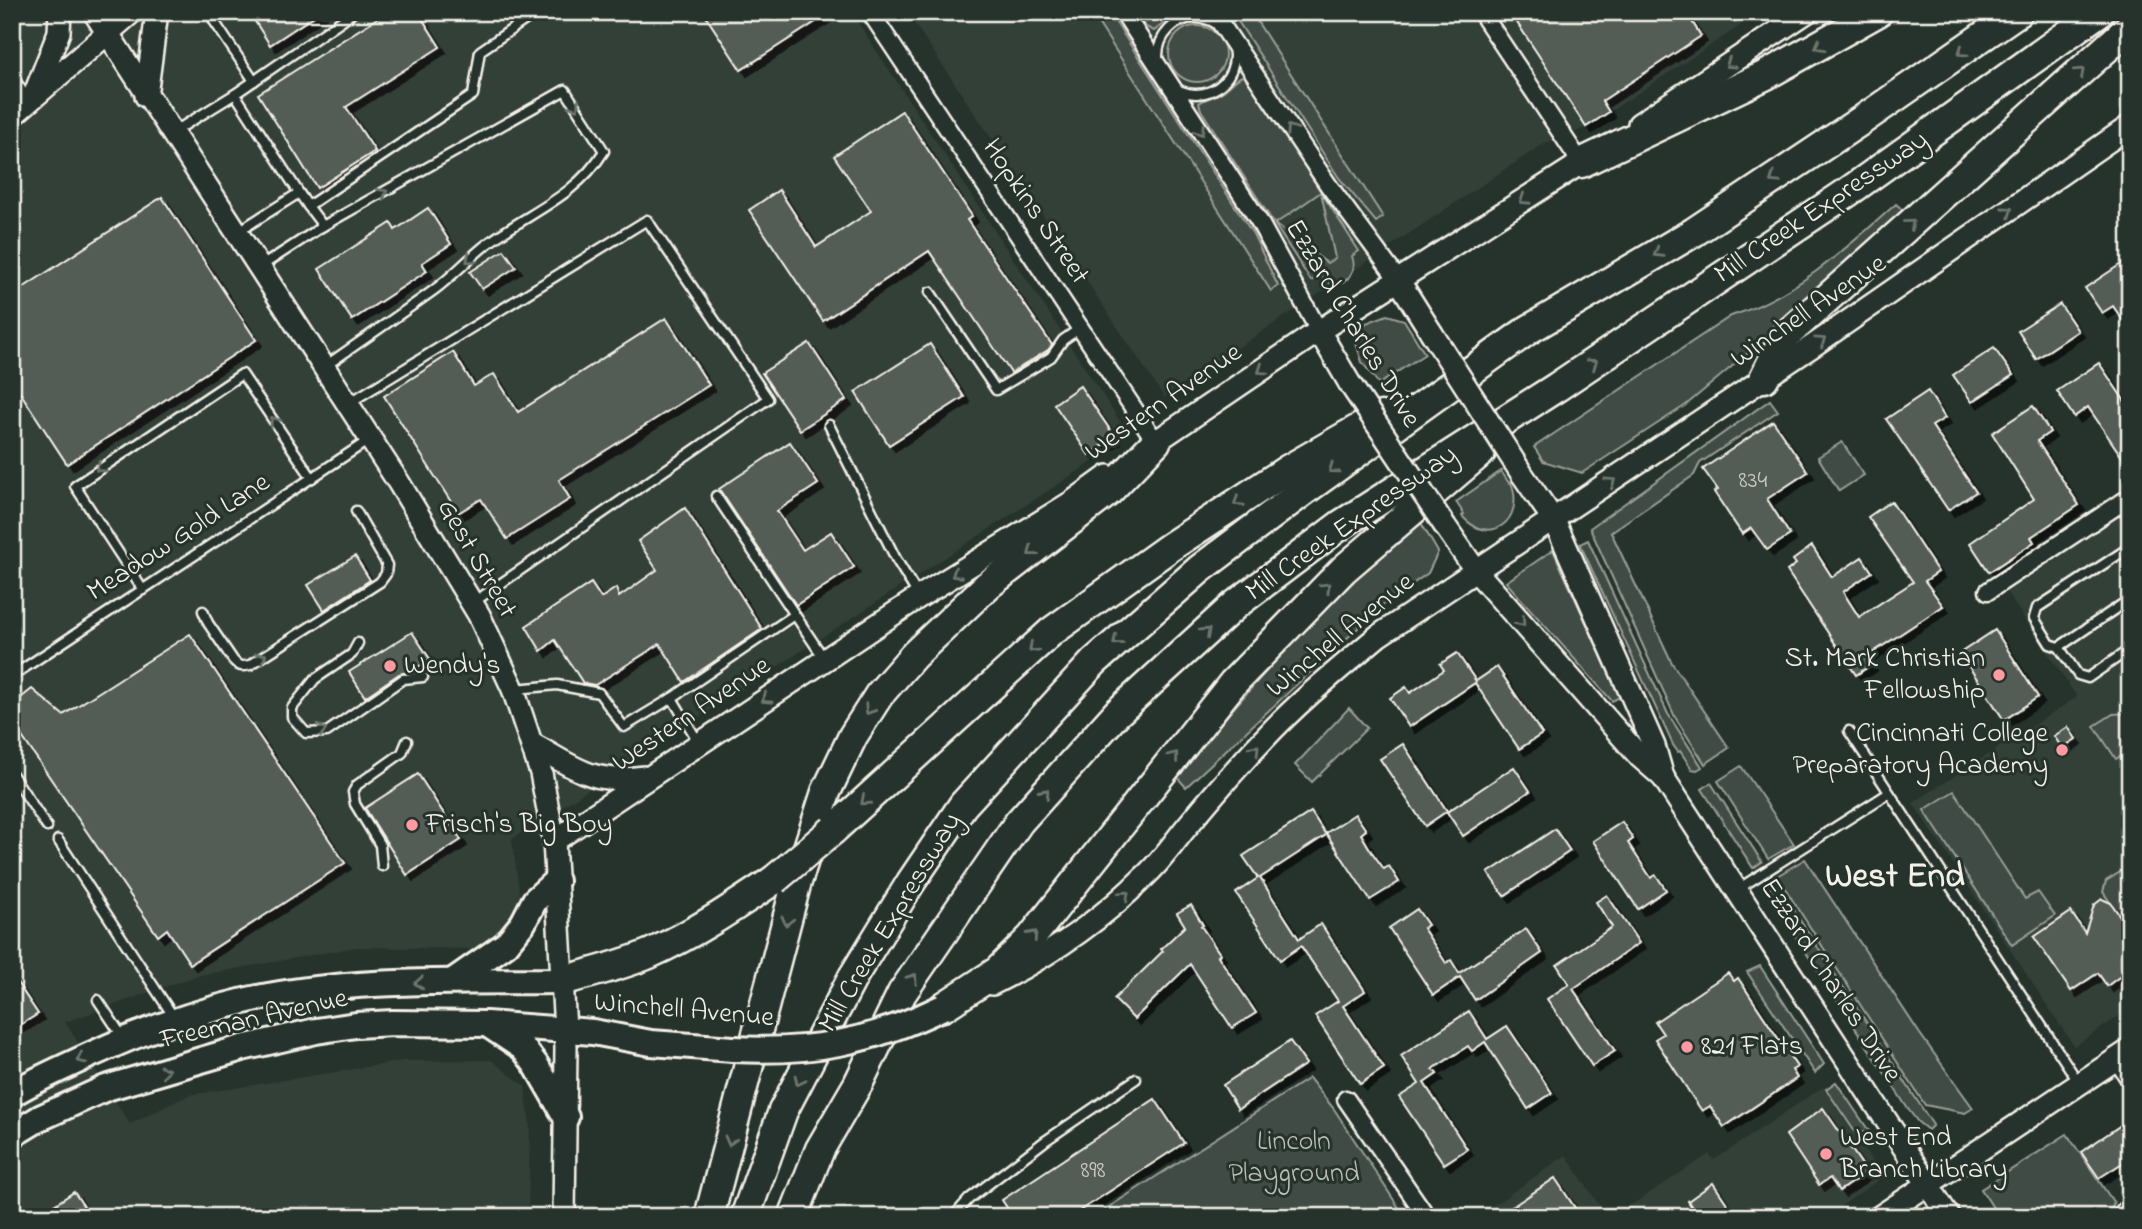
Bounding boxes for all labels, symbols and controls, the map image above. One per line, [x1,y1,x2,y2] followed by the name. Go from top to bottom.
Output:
[1813,38,1826,51] one-way arrow
[1957,44,1970,56] one-way arrow
[1724,56,1737,69] one-way arrow
[2072,68,2085,81] one-way arrow
[567,98,580,111] one-way arrow
[1707,121,1937,295] street label: Mill Creek Expressway
[1192,124,1205,137] one-way arrow
[1286,124,1299,137] one-way arrow
[971,131,1099,293] street label: Hopkins Street
[1768,171,1781,184] one-way arrow
[376,188,388,201] one-way arrow
[1519,192,1532,204] one-way arrow
[2000,207,2013,219] one-way arrow
[1274,212,1431,436] street label: Ezzard Charles Drive
[1902,220,1915,232] one-way arrow
[1723,244,1896,379] street label: Winchell Avenue
[1653,245,1666,258] one-way arrow
[466,251,479,263] one-way arrow
[1077,333,1251,472] street label: Western Avenue
[1813,337,1826,349] one-way arrow
[1585,359,1598,371] one-way arrow
[1257,361,1270,374] one-way arrow
[270,416,282,429] one-way arrow
[1238,435,1466,613] street label: Mill Creek Expressway
[95,460,108,473] one-way arrow
[1329,461,1341,473] one-way arrow
[79,463,279,613] street label: Meadow Gold Lane
[1739,464,1768,499] house number: 834
[1603,478,1616,491] one-way arrow
[425,492,527,626] street label: Gest Street
[1233,494,1246,507] one-way arrow
[1027,543,1039,556] one-way arrow
[1258,563,1424,709] street label: Winchell Avenue
[950,565,963,578] one-way arrow
[1318,582,1331,595] one-way arrow
[1513,614,1525,627] one-way arrow
[1198,628,1211,640] one-way arrow
[1113,633,1126,646] one-way arrow
[1785,639,1985,712] place label: St. Mark Christian Fellowship
[1028,640,1041,653] one-way arrow
[404,646,501,687] place label: Wendy's
[604,646,780,783] street label: Western Avenue
[255,652,268,665] one-way arrow
[382,658,398,674] marker: Wendy's
[1991,667,2007,683] marker: St. Mark Christian Fellowship
[760,691,773,704] one-way arrow
[865,702,878,715] one-way arrow
[1792,714,2048,787] place label: Cincinnati College Preparatory Academy
[315,724,327,738] one-way arrow
[2054,742,2070,758] marker: Cincinnati College Preparatory Academy
[1246,744,1259,757] one-way arrow
[1166,751,1179,764] one-way arrow
[1037,788,1050,801] one-way arrow
[860,793,873,806] one-way arrow
[425,805,612,846] place label: Frisch's Big Boy
[809,805,973,1041] street label: Mill Creek Expressway
[404,817,420,833] marker: Frisch's Big Boy
[1825,852,1965,903] district label: West End
[1748,871,1912,1092] street label: Ezzard Charles Drive
[1117,891,1130,903] one-way arrow
[781,914,795,926] one-way arrow
[1025,930,1038,943] one-way arrow
[905,972,918,985] one-way arrow
[413,975,424,990] one-way arrow
[155,978,352,1062] street label: Freeman Avenue
[592,983,776,1039] street label: Winchell Avenue
[1701,1027,1803,1068] place label: 821 Flats
[1679,1039,1695,1055] marker: 821 Flats
[76,1051,88,1065] one-way arrow
[159,1065,171,1079] one-way arrow
[794,1073,807,1086] one-way arrow
[1839,1118,2007,1191] place label: West End Branch Library
[1228,1122,1360,1195] park label: Lincoln Playground
[723,1134,738,1146] one-way arrow
[1818,1146,1834,1162] marker: West End Branch Library
[1080,1154,1106,1189] house number: 898

